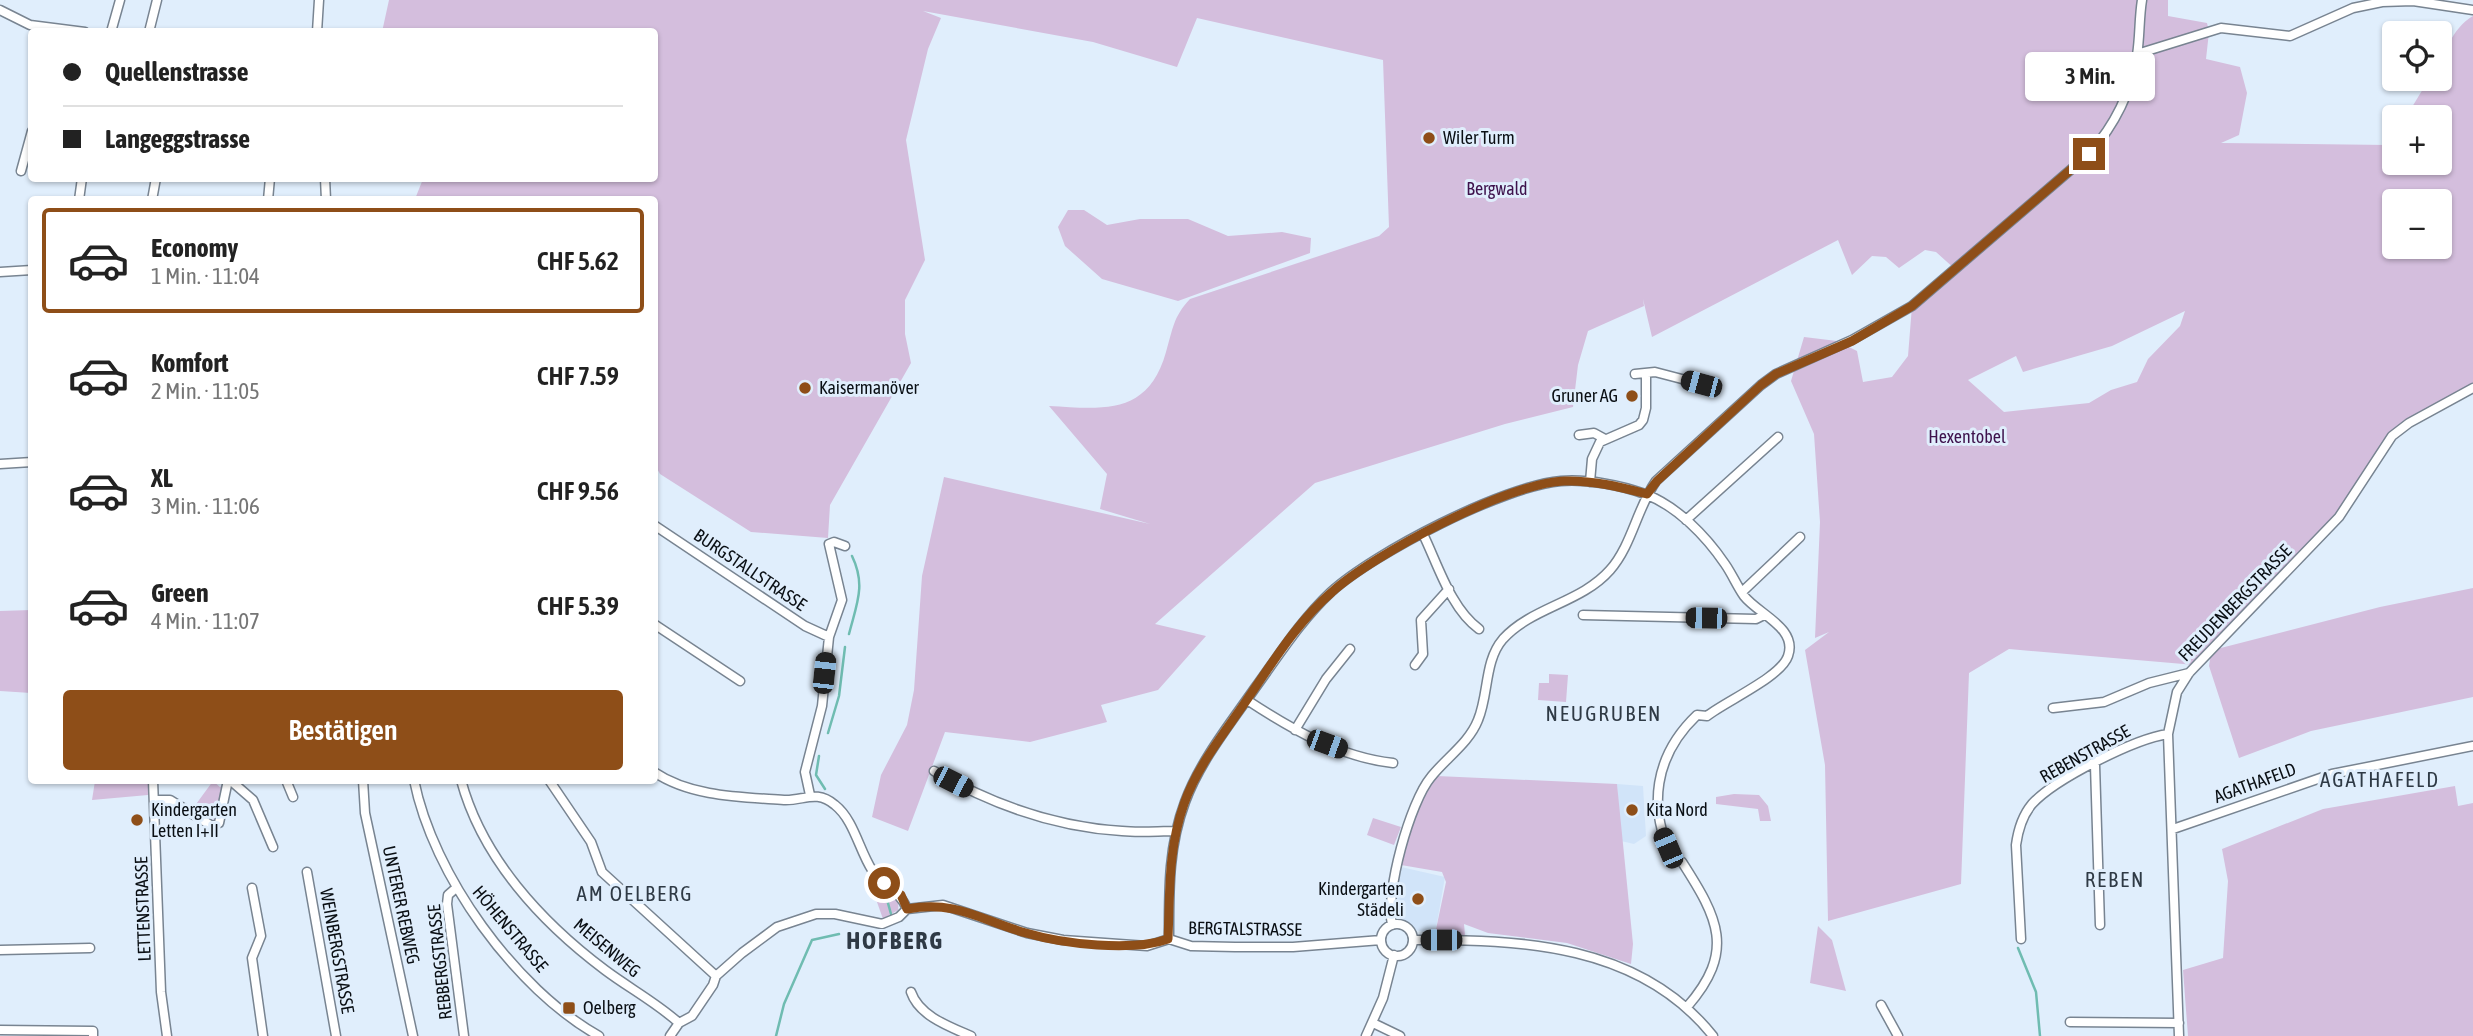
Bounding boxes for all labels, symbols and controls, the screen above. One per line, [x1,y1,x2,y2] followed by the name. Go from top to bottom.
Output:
[2382,21,2452,259] map controls
[2382,21,2452,91] button: locate
[2024,52,2154,102] callout: 3 Min.
[105,57,249,87] text: Quellenstrasse
[2065,63,2115,89] text: 3 Min.
[2382,105,2452,175] button: +
[105,124,250,154] text: Langeggstrasse
[1443,127,1515,148] place label: Wiler Turm
[1421,130,1437,146] marker: Wiler Turm
[2073,138,2105,170] route end
[1466,178,1528,199] park label: Bergwald
[2382,189,2452,259] button: −
[67,229,130,292] icon: car
[151,233,238,263] text: Economy
[537,246,619,276] text: CHF 5.62
[151,263,260,289] text: 1 Min. · 11:04
[67,344,130,407] icon: car
[151,348,228,378] text: Komfort
[537,361,619,391] text: CHF 7.59
[1678,368,1725,400] car
[819,377,920,398] place label: Kaisermanöver
[151,378,260,404] text: 2 Min. · 11:05
[797,380,813,396] marker: Kaisermanöver
[1551,385,1618,406] place label: Gruner AG
[1624,388,1640,404] marker: Gruner AG
[1928,426,2006,447] park label: Hexentobel
[67,459,130,522] icon: car
[151,463,173,493] text: XL
[537,476,619,506] text: CHF 9.56
[151,493,260,519] text: 3 Min. · 11:06
[690,524,811,615] street label: BURGSTALLSTRASSE
[2174,540,2296,665] street label: FREUDENBERGSTRASSE
[67,574,130,637] icon: car
[151,578,209,608] text: Green
[537,591,619,621] text: CHF 5.39
[1685,607,1728,629] car
[151,608,260,634] text: 4 Min. · 11:07
[812,651,837,695] car
[63,690,623,770] button: Bestätigen
[1545,701,1663,725] district label: NEUGRUBEN
[2036,720,2134,787] street label: REBENSTRASSE
[1304,727,1351,761] car
[2211,758,2299,807] street label: AGATHAFELD
[930,763,977,801] car
[2320,767,2440,791] district label: AGATHAFELD
[151,799,237,841] place label: Kindergarten Letten I+II
[1646,799,1708,820] place label: Kita Nord
[1624,802,1640,818] marker: Kita Nord
[129,812,145,828] marker: Kindergarten Letten I+II
[1651,825,1686,871] car
[379,844,424,966] street label: UNTERER REBWEG
[130,856,155,962] street label: LETTENSTRASSE
[868,867,900,899] route start
[2085,867,2145,891] district label: REBEN
[1318,878,1404,920] place label: Kindergarten Städeli
[468,881,553,976] street label: HÖHENSTRASSE
[577,881,693,905] district label: AM OELBERG
[316,887,359,1015] street label: WEINBERGSTRASSE
[1410,891,1426,907] marker: Kindergarten Städeli
[423,903,456,1021] street label: REBBERGSTRASSE
[570,914,645,982] street label: MEISENWEG
[1188,917,1302,940] street label: BERGTALSTRASSE
[846,927,944,954] district label: HOFBERG
[1421,930,1463,951] car
[583,997,636,1018] place label: Oelberg
[561,1000,577,1016] marker: Oelberg

